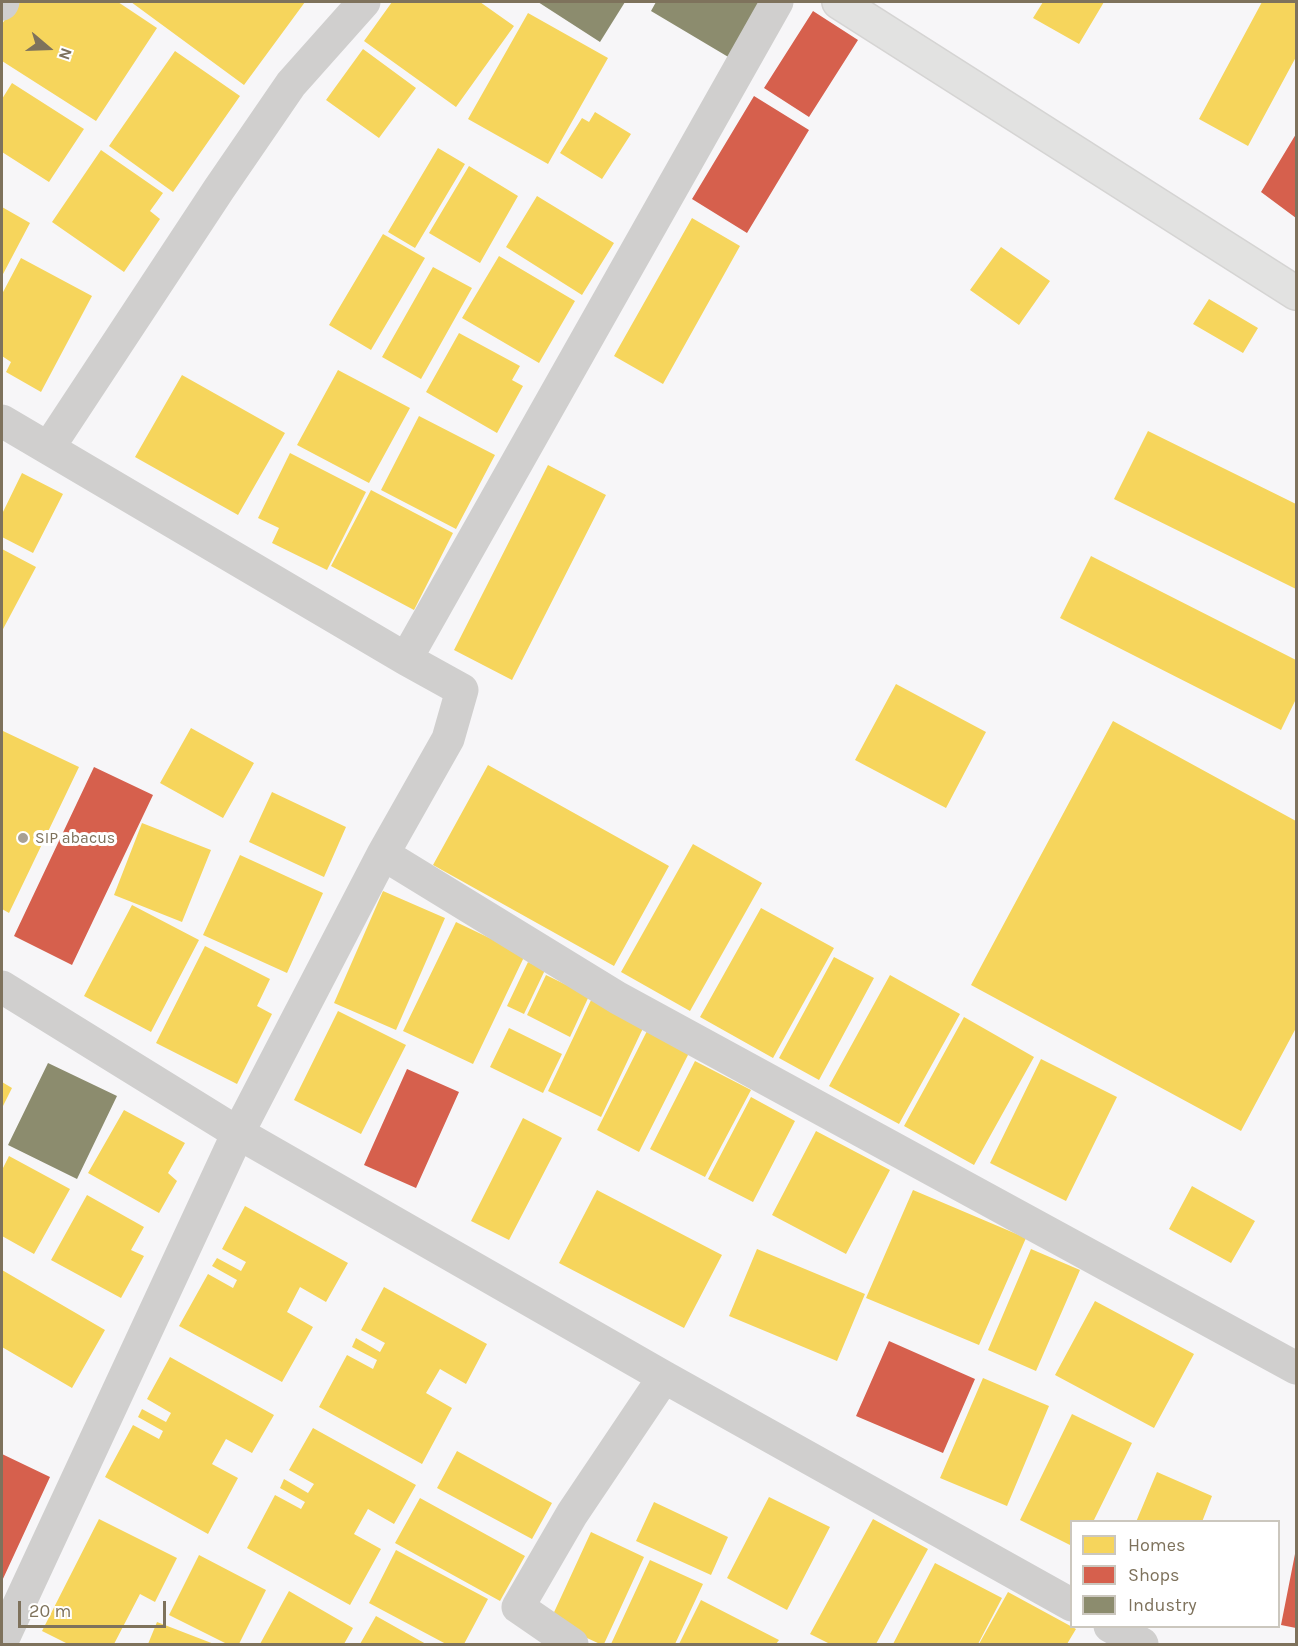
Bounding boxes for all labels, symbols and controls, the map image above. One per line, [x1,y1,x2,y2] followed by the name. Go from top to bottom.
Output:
[18,18,78,78] north arrow
[55,45,76,63] text: N
[35,828,115,848] place label: SIP abacus
[16,831,30,845] marker: SIP abacus
[1070,1520,1280,1628] legend
[1128,1534,1185,1556] text: Homes
[1128,1564,1180,1586] text: Shops
[21,1589,170,1627] scale bar
[1128,1594,1197,1616] text: Industry
[29,1600,71,1622] text: 20 m

